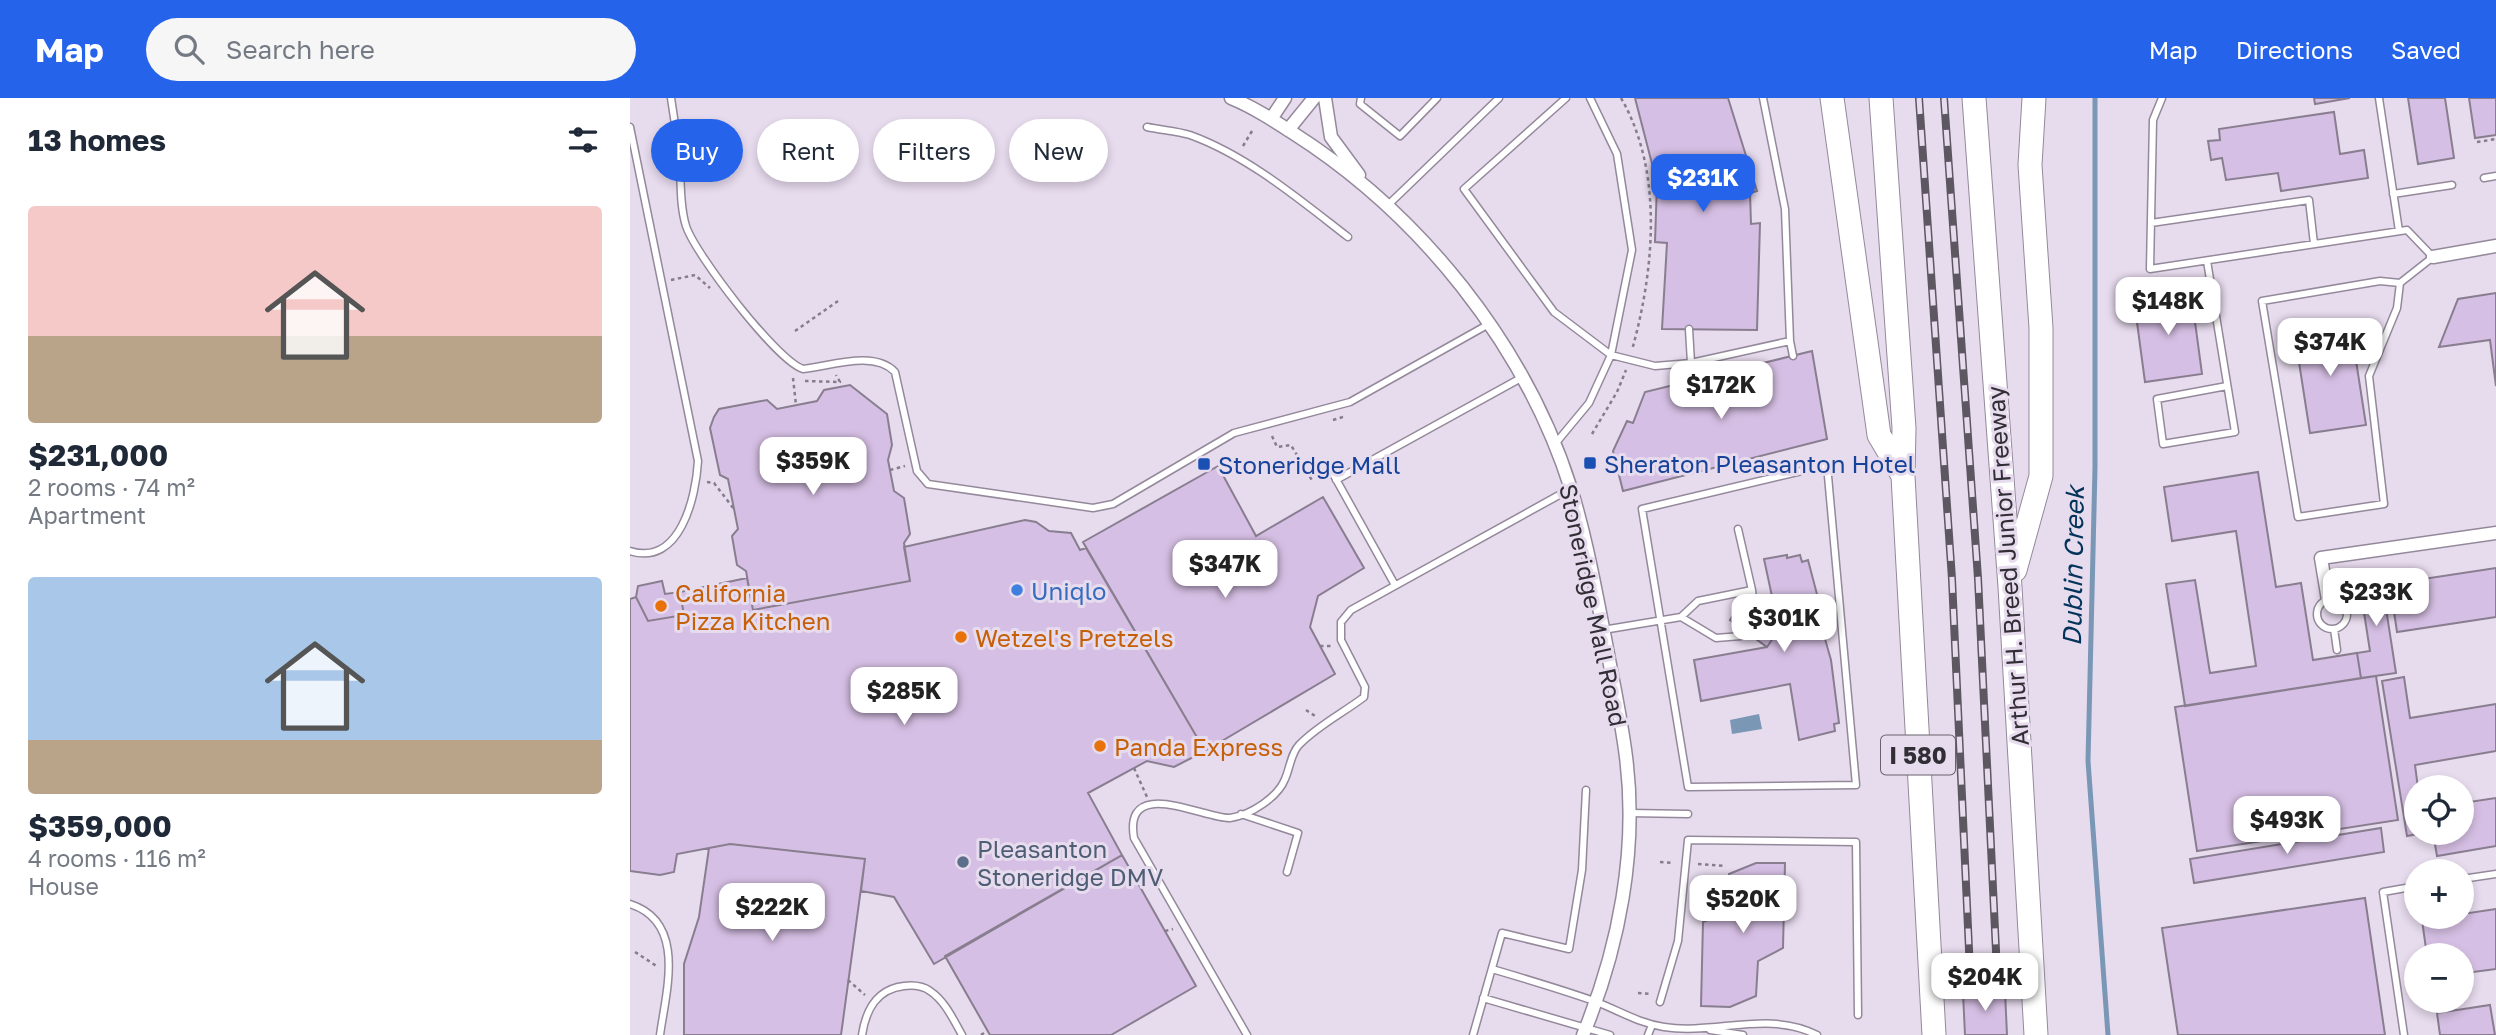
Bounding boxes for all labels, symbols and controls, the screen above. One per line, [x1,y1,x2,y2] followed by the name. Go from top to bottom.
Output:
[146,18,636,81] search box
[35,30,104,69] text: Map
[170,30,208,68] icon: search
[226,34,375,65] text: Search here
[2149,35,2198,64] text: Map
[2236,35,2353,64] text: Directions
[2391,35,2461,64] text: Saved
[651,119,743,182] chip: Buy
[757,119,859,182] chip: Rent
[873,119,995,182] chip: Filters
[1009,119,1108,182] chip: New
[564,121,602,159] icon: filters
[28,122,166,158] text: 13 homes
[1654,155,1752,214] pin: $231K
[1667,163,1739,191] text: $231K
[252,252,378,378] icon: home
[2119,278,2217,337] pin: $148K
[2131,286,2205,314] text: $148K
[2281,318,2379,378] pin: $374K
[2293,327,2367,355] text: $374K
[1672,362,1770,421] pin: $172K
[1686,370,1756,398] text: $172K
[1980,385,2034,747] street label: Arthur H. Breed Junior Freeway
[28,437,168,473] text: $231,000
[764,438,862,497] pin: $359K
[776,446,850,474] text: $359K
[1604,449,1915,478] place label: Sheraton Pleasanton Hotel
[1218,450,1400,479] place label: Stoneridge Mall
[1582,455,1598,471] marker: Sheraton Pleasanton Hotel
[1196,456,1212,472] marker: Stoneridge Mall
[28,473,195,501] text: 2 rooms · 74 m²
[1554,481,1634,729] street label: Stoneridge Mall Road
[2056,483,2090,646] water label: Dublin Creek
[28,501,146,529] text: Apartment
[1176,540,1274,600] pin: $347K
[1188,549,1262,577] text: $347K
[2327,568,2425,628] pin: $233K
[1031,576,1106,605] place label: Uniqlo
[2339,577,2413,605] text: $233K
[675,578,831,635] place label: California Pizza Kitchen
[1009,582,1025,598] marker: Uniqlo
[1735,594,1833,654] pin: $301K
[653,598,669,614] marker: California Pizza Kitchen
[1748,603,1820,631] text: $301K
[252,623,378,749] icon: home
[975,623,1173,652] place label: Wetzel's Pretzels
[953,629,969,645] marker: Wetzel's Pretzels
[855,668,953,727] pin: $285K
[867,676,941,704] text: $285K
[1114,732,1283,761] place label: Panda Express
[1881,736,1955,775] road number: I 580
[1092,738,1108,754] marker: Panda Express
[2404,775,2474,1013] map controls
[2404,775,2474,845] button: locate
[2238,796,2336,856] pin: $493K
[2249,805,2325,833] text: $493K
[28,808,172,844] text: $359,000
[977,834,1163,891] place label: Pleasanton Stoneridge DMV
[28,844,206,872] text: 4 rooms · 116 m²
[955,854,971,870] marker: Pleasanton Stoneridge DMV
[2404,859,2474,929] button: +
[28,872,99,900] text: House
[1694,876,1792,935] pin: $520K
[723,884,821,943] pin: $222K
[1705,884,1781,912] text: $520K
[735,892,809,920] text: $222K
[2404,943,2474,1013] button: −
[1936,954,2034,1013] pin: $204K
[1947,962,2023,990] text: $204K

